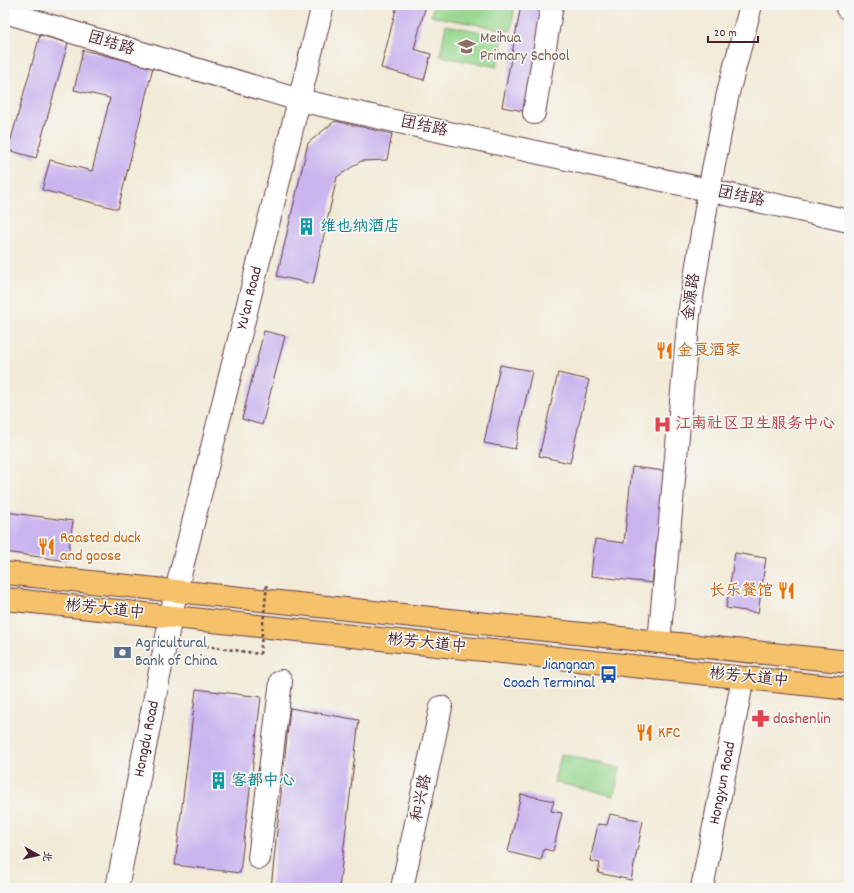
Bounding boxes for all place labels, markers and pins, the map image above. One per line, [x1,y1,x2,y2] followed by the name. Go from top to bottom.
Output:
[480,27,570,68] place label: Meihua Primary School
[457,37,477,57] school or university icon: Meihua Primary School
[320,216,400,239] place label: 维也纳酒店
[297,217,317,237] building icon: 维也纳酒店
[677,340,741,363] place label: 金良酒家
[654,341,674,361] restaurant icon: 金良酒家
[675,413,835,436] place label: 江南社区卫生服务中心
[652,414,672,434] hospital icon: 江南社区卫生服务中心
[60,527,141,568] place label: Roasted duck and goose
[37,537,57,557] restaurant icon: Roasted duck and goose
[709,580,773,603] place label: 长乐餐馆
[776,581,796,601] restaurant icon: 长乐餐馆
[135,632,218,673] place label: Agricultural Bank of China
[112,642,132,662] bank icon: Agricultural Bank of China
[503,654,595,695] place label: Jiangnan Coach Terminal
[598,664,618,684] bus stop icon: Jiangnan Coach Terminal
[773,708,831,731] place label: dashenlin
[750,709,770,729] pharmacy icon: dashenlin
[658,722,681,745] place label: KFC
[635,723,655,743] restaurant icon: KFC
[231,770,295,793] place label: 客都中心
[208,771,228,791] building icon: 客都中心

